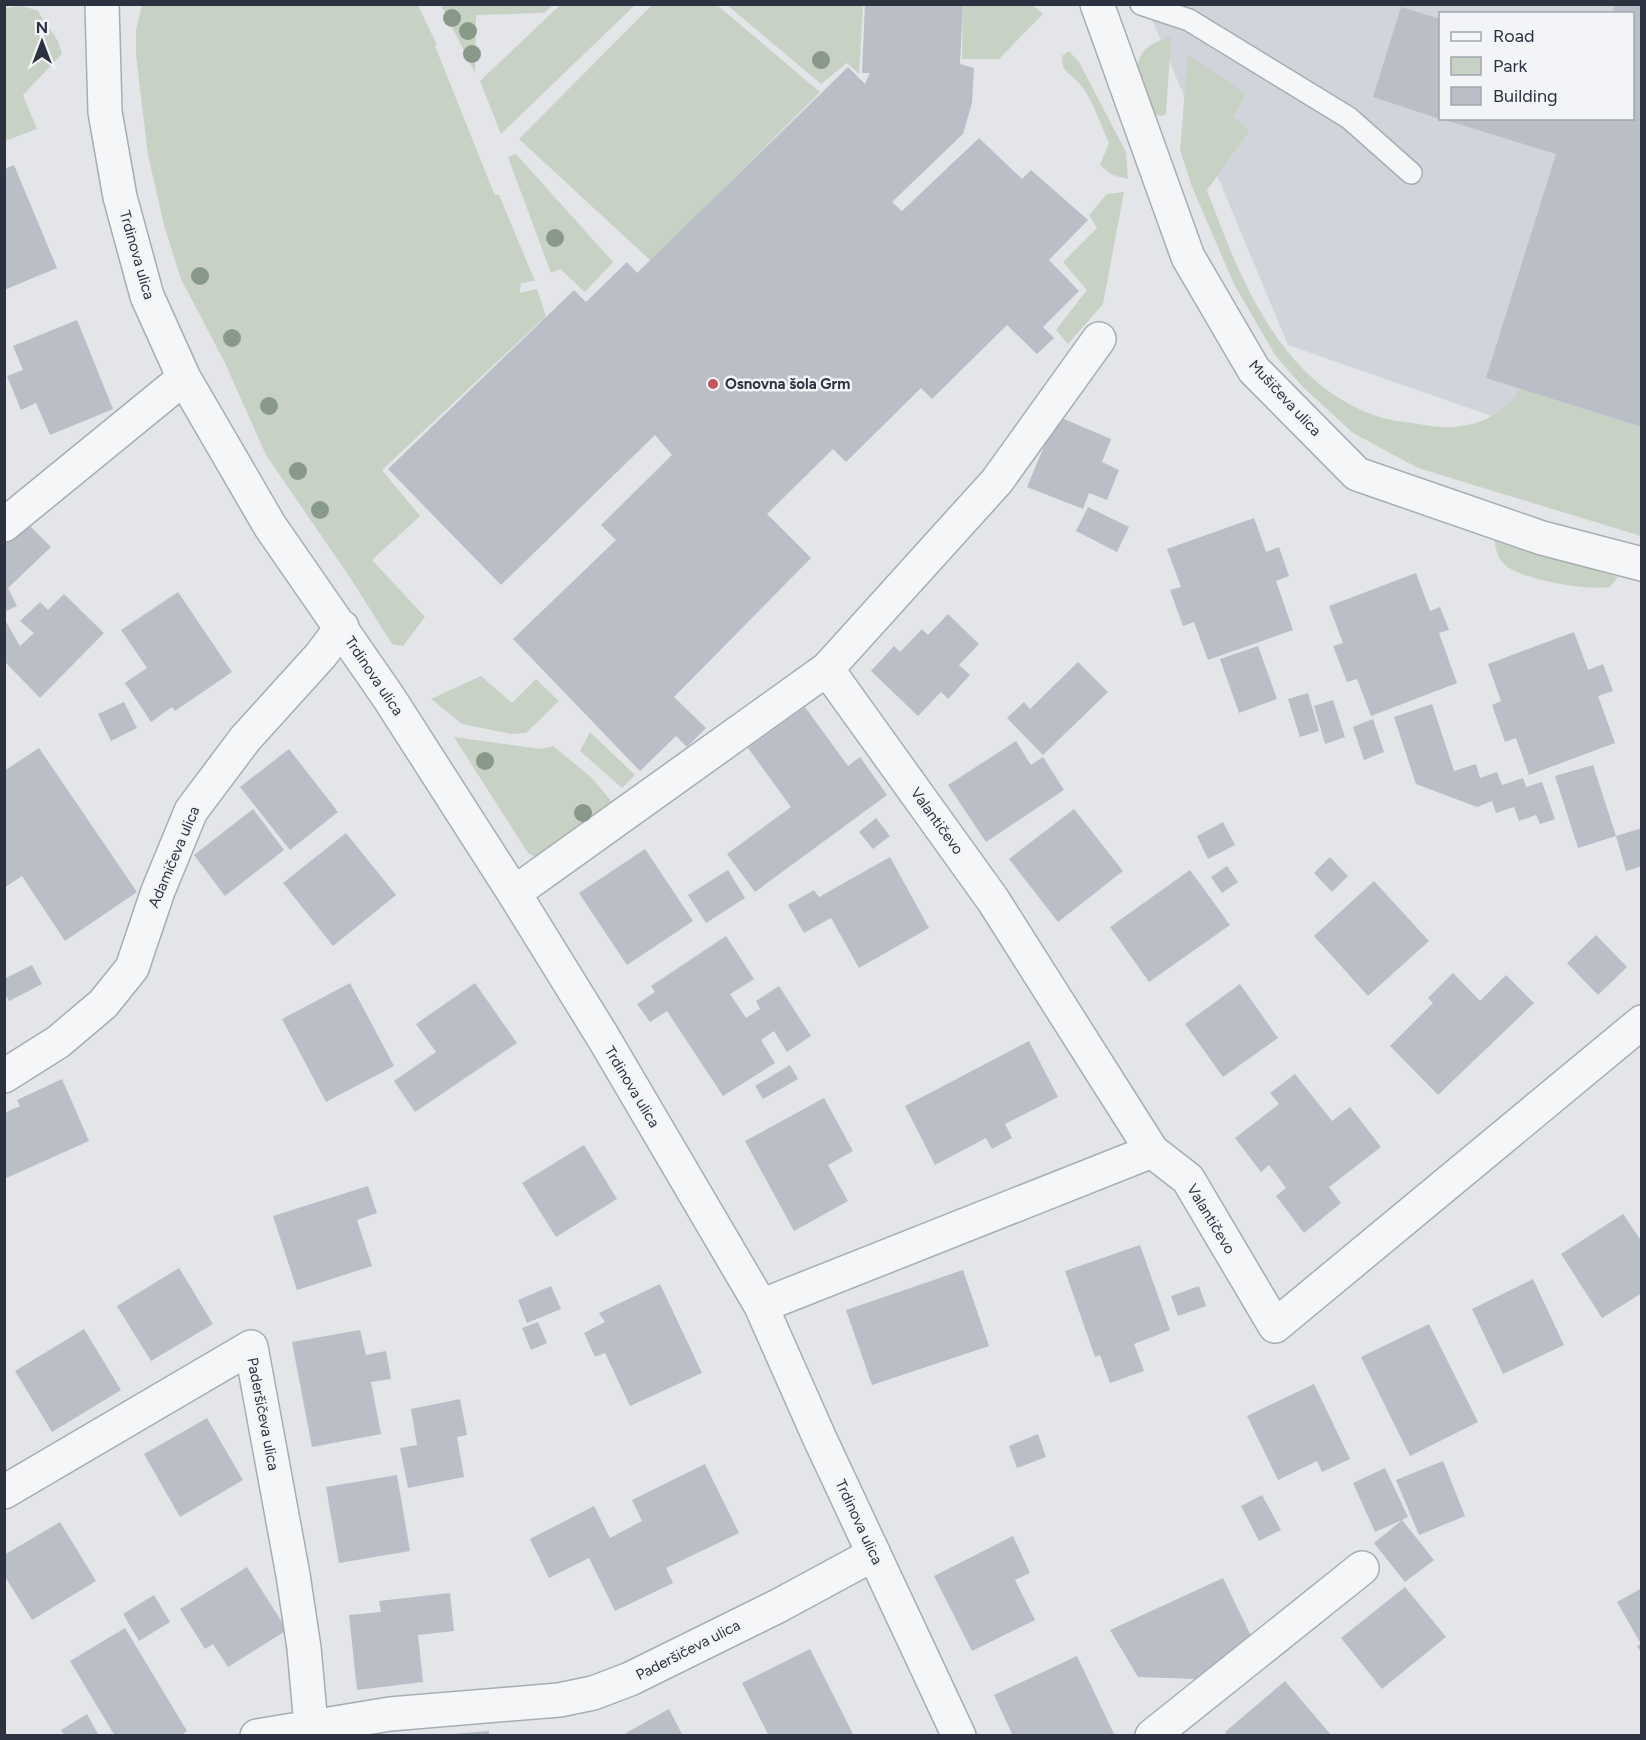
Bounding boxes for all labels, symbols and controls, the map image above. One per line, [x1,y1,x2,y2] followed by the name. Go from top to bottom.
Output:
[12,12,72,72] north arrow
[1439,12,1634,120] legend
[36,18,48,37] text: N
[1493,25,1534,47] text: Road
[1493,55,1528,77] text: Park
[1493,85,1558,107] text: Building
[116,208,158,302] street label: Trdinova ulica
[1245,356,1325,440] street label: Mušičeva ulica
[725,375,850,393] place label: Osnovna šola Grm
[706,377,720,391] marker: Osnovna šola Grm
[341,633,407,719] street label: Trdinova ulica
[907,784,967,858] street label: Valantičevo
[144,803,204,911] street label: Adamičeva ulica
[601,1043,663,1131] street label: Trdinova ulica
[1183,1181,1239,1257] street label: Valantičevo
[243,1356,283,1472] street label: Paderšičeva ulica
[831,1477,887,1567] street label: Trdinova ulica
[633,1616,743,1684] street label: Paderšičeva ulica

